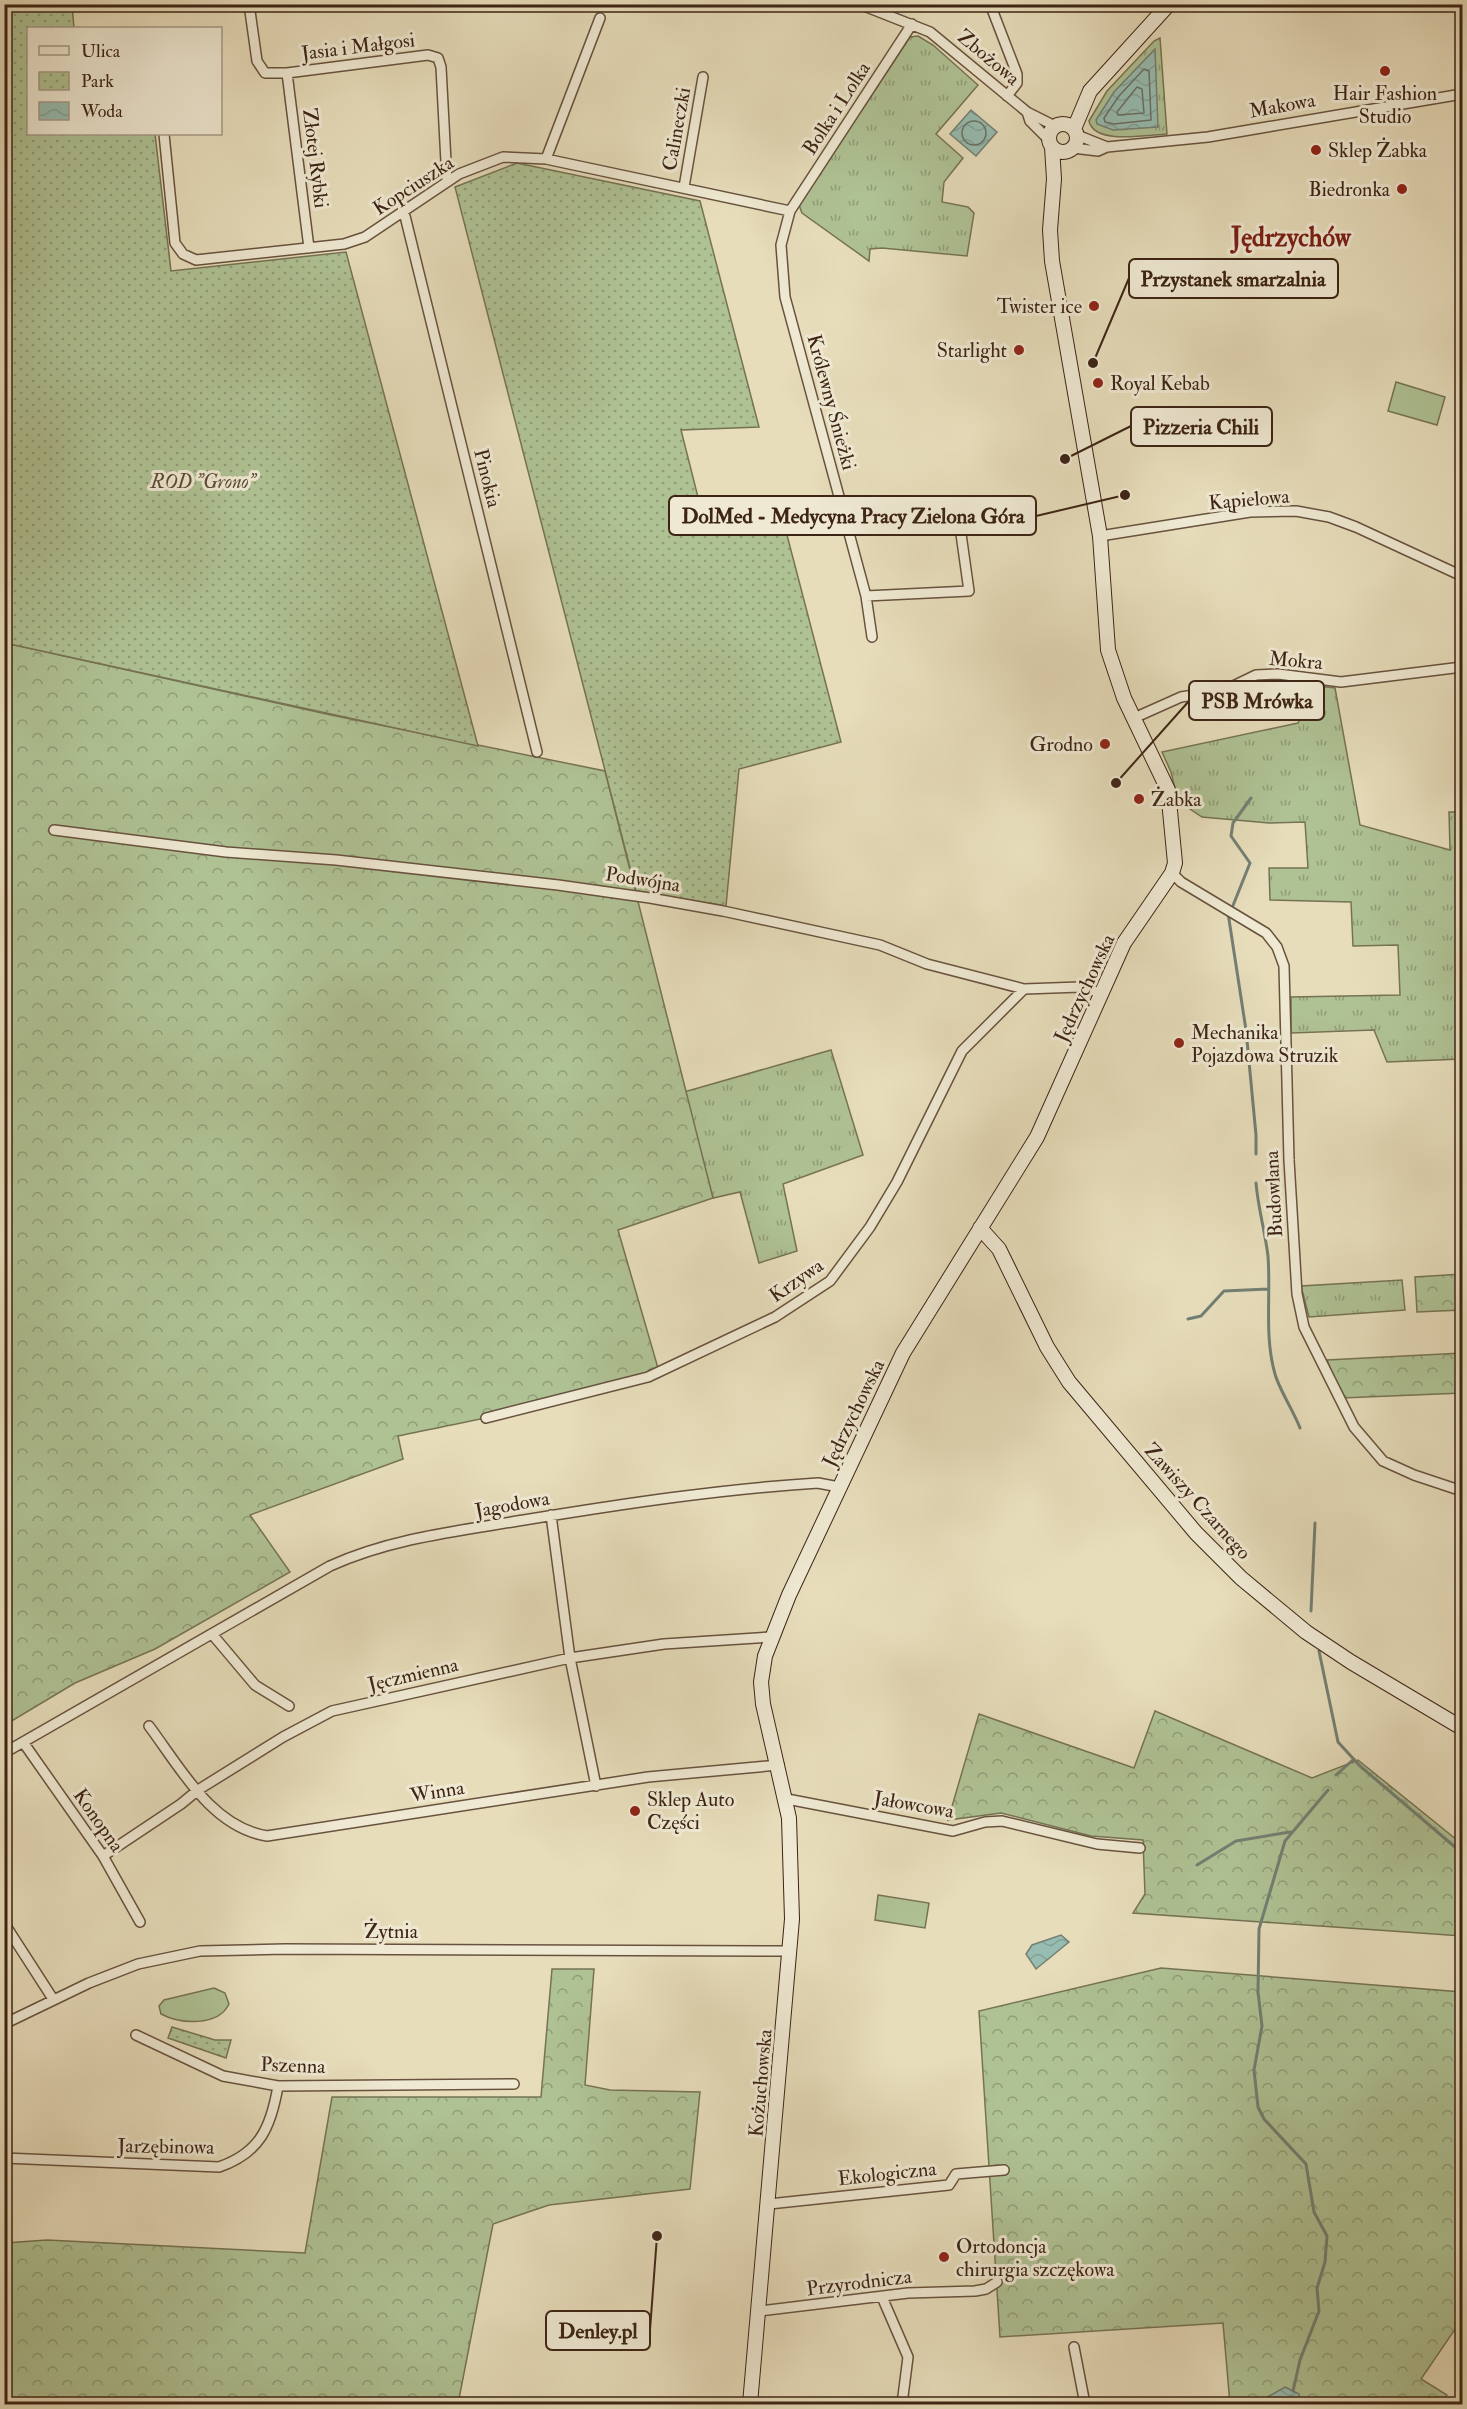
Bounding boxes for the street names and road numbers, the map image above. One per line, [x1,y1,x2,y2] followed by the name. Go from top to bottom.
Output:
[952,24,1026,91] street label: Zbożowa
[299,27,416,66] street label: Jasia i Małgosi
[797,56,876,160] street label: Bolka i Lolka
[657,85,696,173] street label: Calineczki
[1247,87,1318,124] street label: Makowa
[297,107,334,210] street label: Złotej Rybki
[368,150,460,222] street label: Kopciuszka
[801,331,863,473] street label: Królewny Śnieżki
[468,446,507,511] street label: Pinokia
[1208,483,1291,516] street label: Kąpielowa
[1268,646,1325,675] street label: Mokra
[604,861,683,898] street label: Podwójna
[1048,929,1121,1047] street label: Jędrzychowska
[1259,1149,1288,1238] street label: Budowlana
[764,1252,829,1308] street label: Krzywa
[816,1355,891,1472] street label: Jędrzychowska
[1139,1438,1257,1565] street label: Zawiszy Czarnego
[472,1486,552,1524] street label: Jagodowa
[365,1652,461,1697] street label: Jęczmienna
[407,1775,467,1808] street label: Winna
[67,1784,130,1858] street label: Konopna
[871,1785,957,1824] street label: Jałowcowa
[364,1918,419,1944] street label: Żytnia
[743,2027,778,2138] street label: Kożuchowska
[260,2052,327,2079] street label: Pszenna
[116,2133,215,2160] street label: Jarzębinowa
[836,2156,938,2191] street label: Ekologiczna
[805,2264,914,2301] street label: Przyrodnicza

